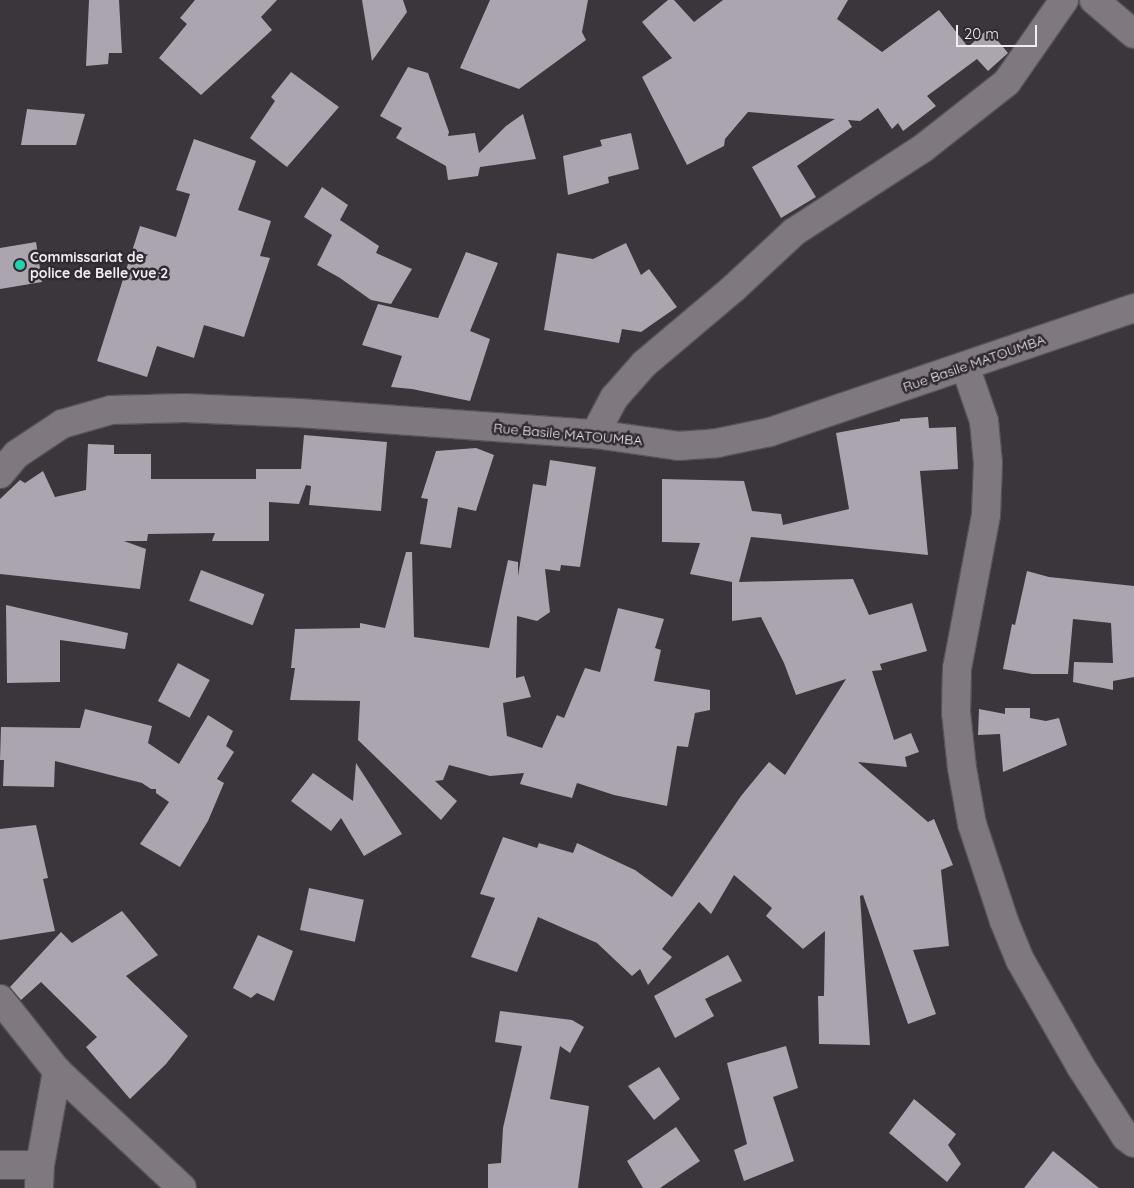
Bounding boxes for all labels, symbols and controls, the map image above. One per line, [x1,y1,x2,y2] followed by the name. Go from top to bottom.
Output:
[959,15,1040,47] scale bar
[964,24,999,43] text: 20 m
[30,249,168,282] place label: Commissariat de police de Belle vue 2
[14,259,26,271] marker: Commissariat de police de Belle vue 2
[901,331,1047,395] street label: Rue Basile MATOUMBA
[493,419,643,449] street label: Rue Basile MATOUMBA

